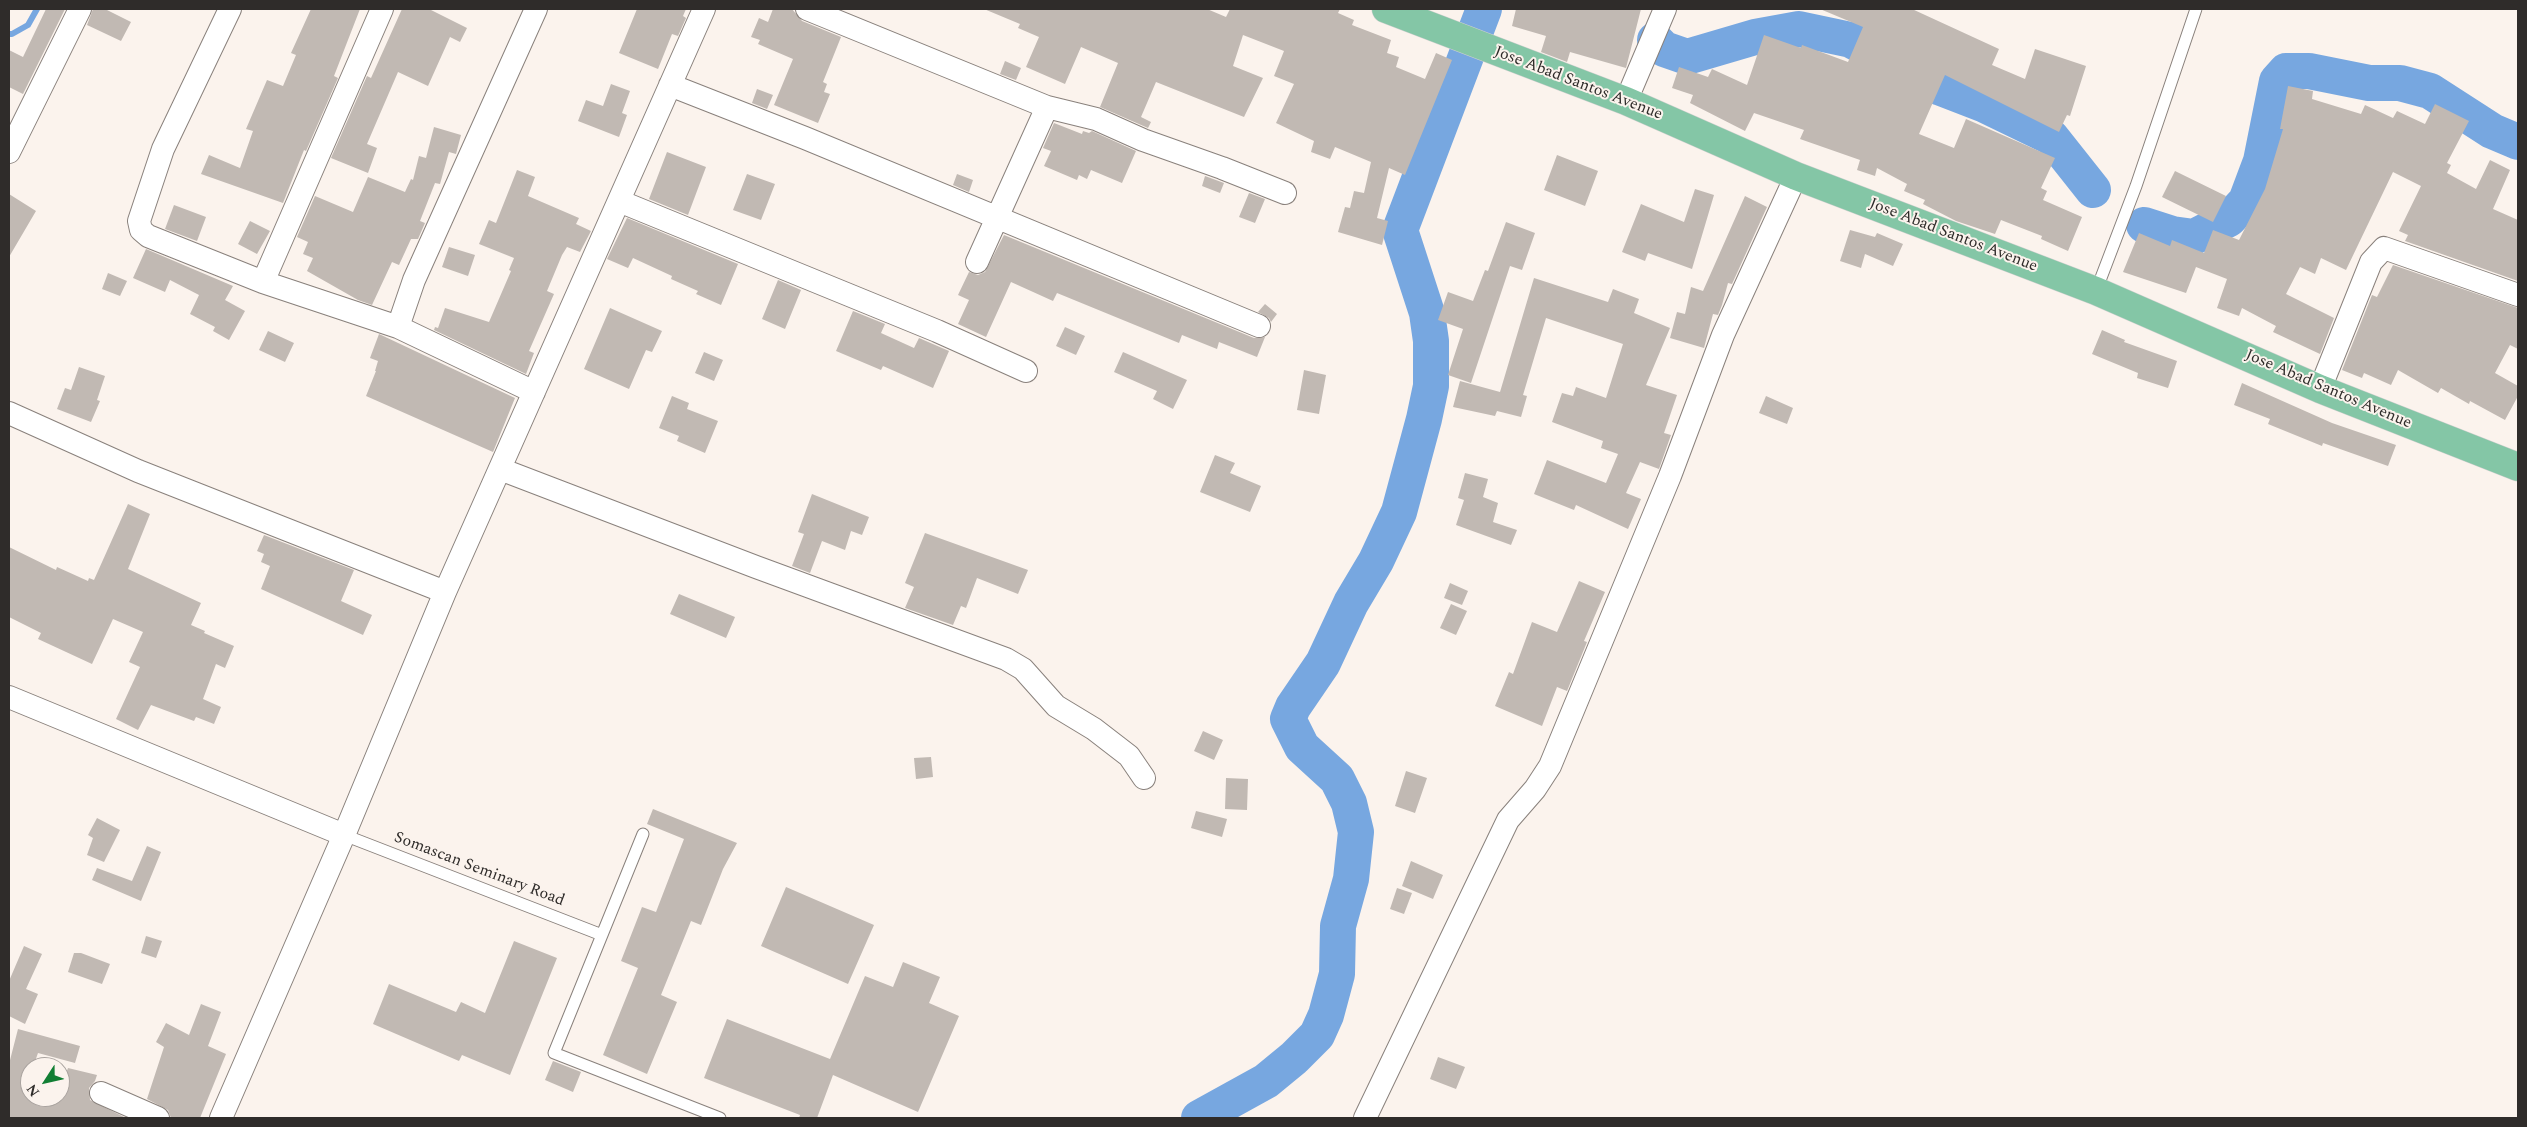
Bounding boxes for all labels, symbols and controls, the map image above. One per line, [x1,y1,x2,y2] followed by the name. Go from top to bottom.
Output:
[1491,43,1665,125] street label: Jose Abad Santos Avenue
[1866,195,2040,277] street label: Jose Abad Santos Avenue
[2242,346,2414,434] street label: Jose Abad Santos Avenue
[391,829,567,911] street label: Somascan Seminary Road
[20,1057,70,1107] north arrow
[21,1080,45,1101] text: N

